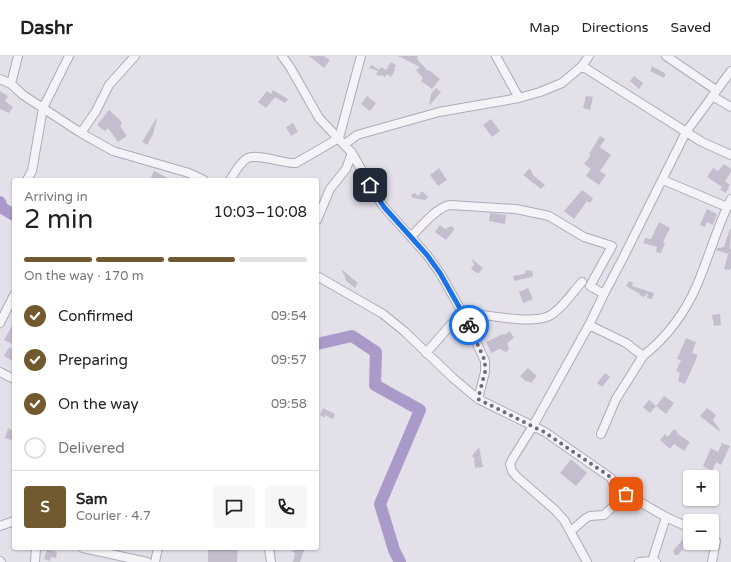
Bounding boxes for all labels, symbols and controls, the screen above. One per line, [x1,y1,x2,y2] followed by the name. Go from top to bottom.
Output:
[20,17,73,39] text: Dashr
[529,19,560,36] text: Map
[582,19,649,36] text: Directions
[671,19,711,36] text: Saved
[353,168,387,202] pin
[359,174,381,196] icon: home
[24,189,88,205] text: Arriving in
[214,203,307,221] text: 10:03–10:08
[24,204,93,235] text: 2 min
[24,268,144,284] text: On the way · 170 m
[24,305,46,327] icon: check
[449,305,489,345] courier
[58,307,133,325] text: Confirmed
[271,308,307,324] text: 09:54
[458,314,480,336] icon: bike
[24,349,46,371] icon: check
[58,351,128,369] text: Preparing
[271,352,307,368] text: 09:57
[24,393,46,415] icon: check
[58,395,138,413] text: On the way
[271,396,307,412] text: 09:58
[58,439,125,457] text: Delivered
[683,470,719,550] map controls
[683,470,719,506] button: +
[609,477,643,511] pin
[615,483,637,505] icon: bag
[213,486,255,528] button: chat
[265,486,307,528] button: phone
[76,490,107,508] text: Sam
[40,498,50,516] text: S
[76,508,151,524] text: Courier · 4.7
[683,514,719,550] button: −

